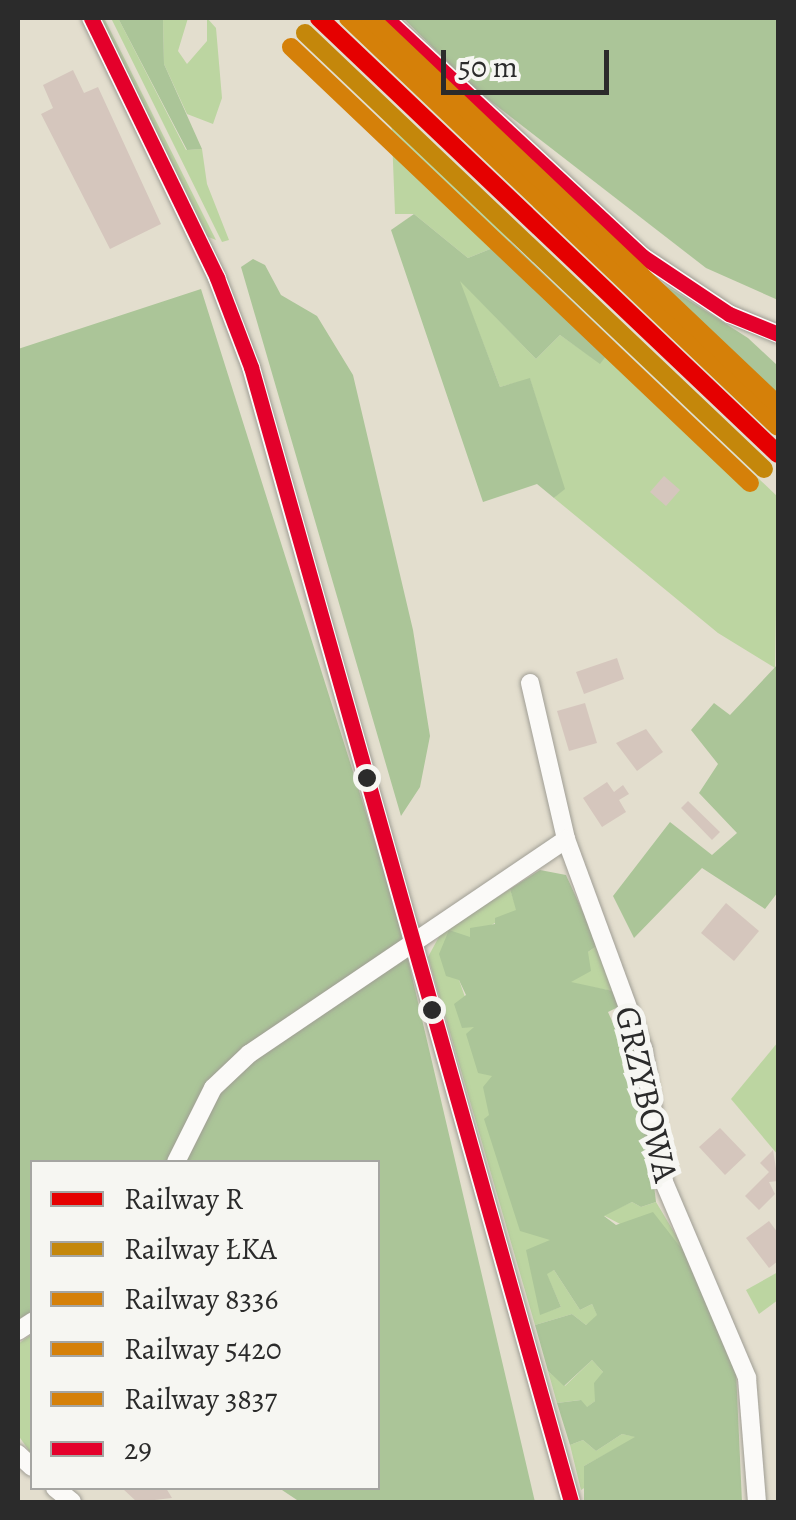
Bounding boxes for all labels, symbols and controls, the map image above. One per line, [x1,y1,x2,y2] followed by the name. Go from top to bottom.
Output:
[446,30,614,92] scale bar
[458,47,518,87] text: 50 m
[357,768,377,788] unlabelled marker
[422,1000,442,1020] unlabelled marker
[606,1002,688,1186] street label: GRZYBOWA
[30,1160,380,1490] legend
[124,1179,243,1219] text: Railway R
[124,1229,277,1269] text: Railway ŁKA
[124,1279,278,1319] text: Railway 8336
[124,1329,282,1369] text: Railway 5420
[124,1379,277,1419] text: Railway 3837
[124,1429,152,1469] text: 29

